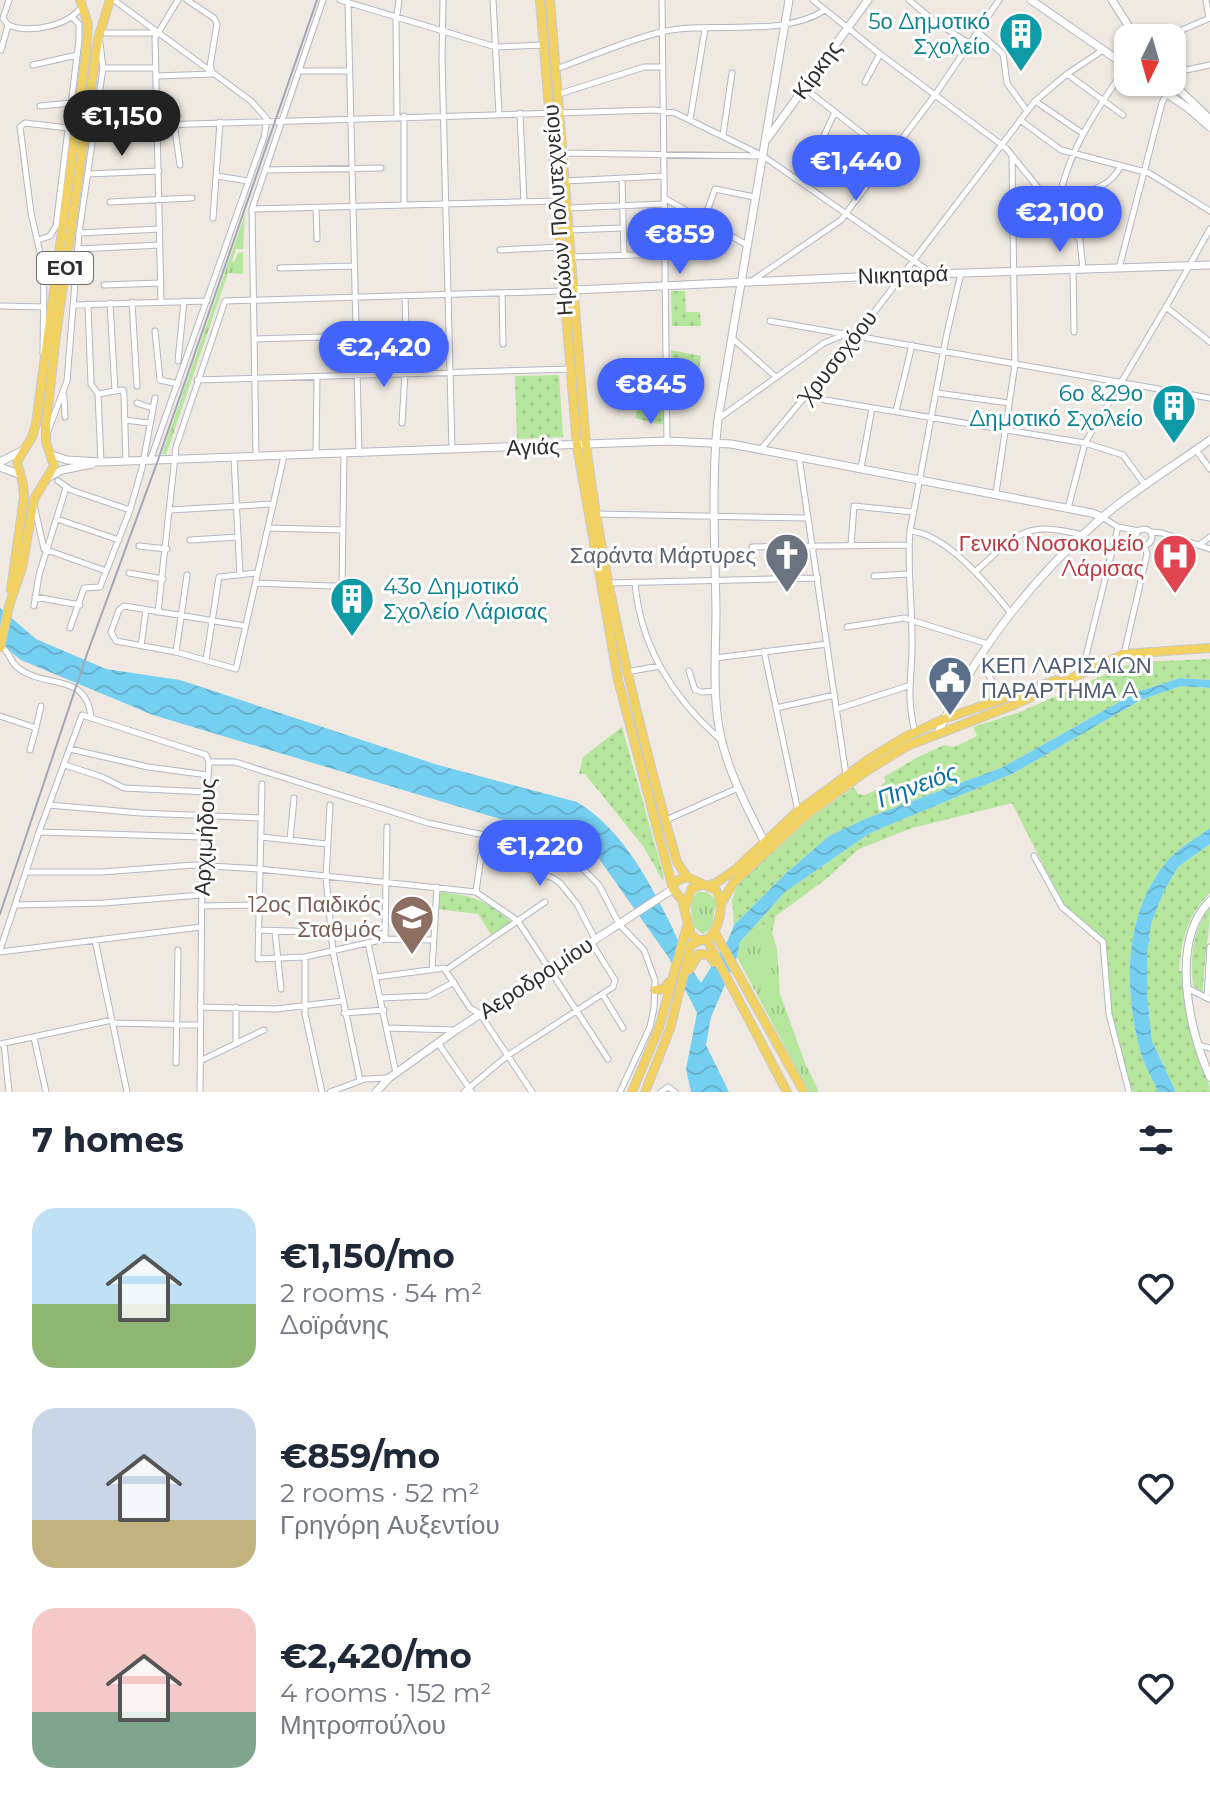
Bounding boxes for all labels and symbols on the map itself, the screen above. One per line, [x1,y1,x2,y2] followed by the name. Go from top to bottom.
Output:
[868,8,990,60] place label: 5ο Δημοτικό Σχολείο
[997,10,1045,73] building icon: 5ο Δημοτικό Σχολείο
[1114,24,1186,96] north arrow
[787,35,847,105] street label: Κίρκης
[57,90,187,158] pin: €1,150
[537,103,579,317] street label: Ηρώων Πολυτεχνείου
[791,135,921,203] pin: €1,440
[995,186,1125,254] pin: €2,100
[633,208,727,276] pin: €859
[37,252,93,284] road number: ΕΟ1
[857,260,949,290] street label: Νικηταρά
[791,305,883,411] street label: Χρυσοχόου
[319,321,449,389] pin: €2,420
[604,358,698,426] pin: €845
[969,380,1143,432] place label: 6ο &29ο Δημοτικό Σχολείο
[1150,382,1198,445] building icon: 6ο &29ο Δημοτικό Σχολείο
[506,433,560,461] street label: Αγιάς
[959,530,1144,582] place label: Γενικό Νοσοκομείο Λάρισας
[763,531,811,594] church icon: Σαράντα Μάρτυρες
[1151,532,1199,595] hospital icon: Γενικό Νοσοκομείο Λάρισας
[570,542,756,569] place label: Σαράντα Μάρτυρες
[383,573,548,625] place label: 43ο Δημοτικό Σχολείο Λάρισας
[328,575,376,638] building icon: 43ο Δημοτικό Σχολείο Λάρισας
[981,652,1152,704] place label: ΚΕΠ ΛΑΡΙΣΑΙΩΝ ΠΑΡΑΡΤΗΜΑ A
[926,654,974,717] public building icon: ΚΕΠ ΛΑΡΙΣΑΙΩΝ ΠΑΡΑΡΤΗΜΑ A
[873,756,962,814] water label: Πηνειός
[188,777,222,897] street label: Αρχιμήδους
[475,820,605,888] pin: €1,220
[248,891,381,943] place label: 12ος Παιδικός Σταθμός
[388,893,436,956] school or university icon: 12ος Παιδικός Σταθμός
[474,931,598,1025] street label: Αεροδρομίου

